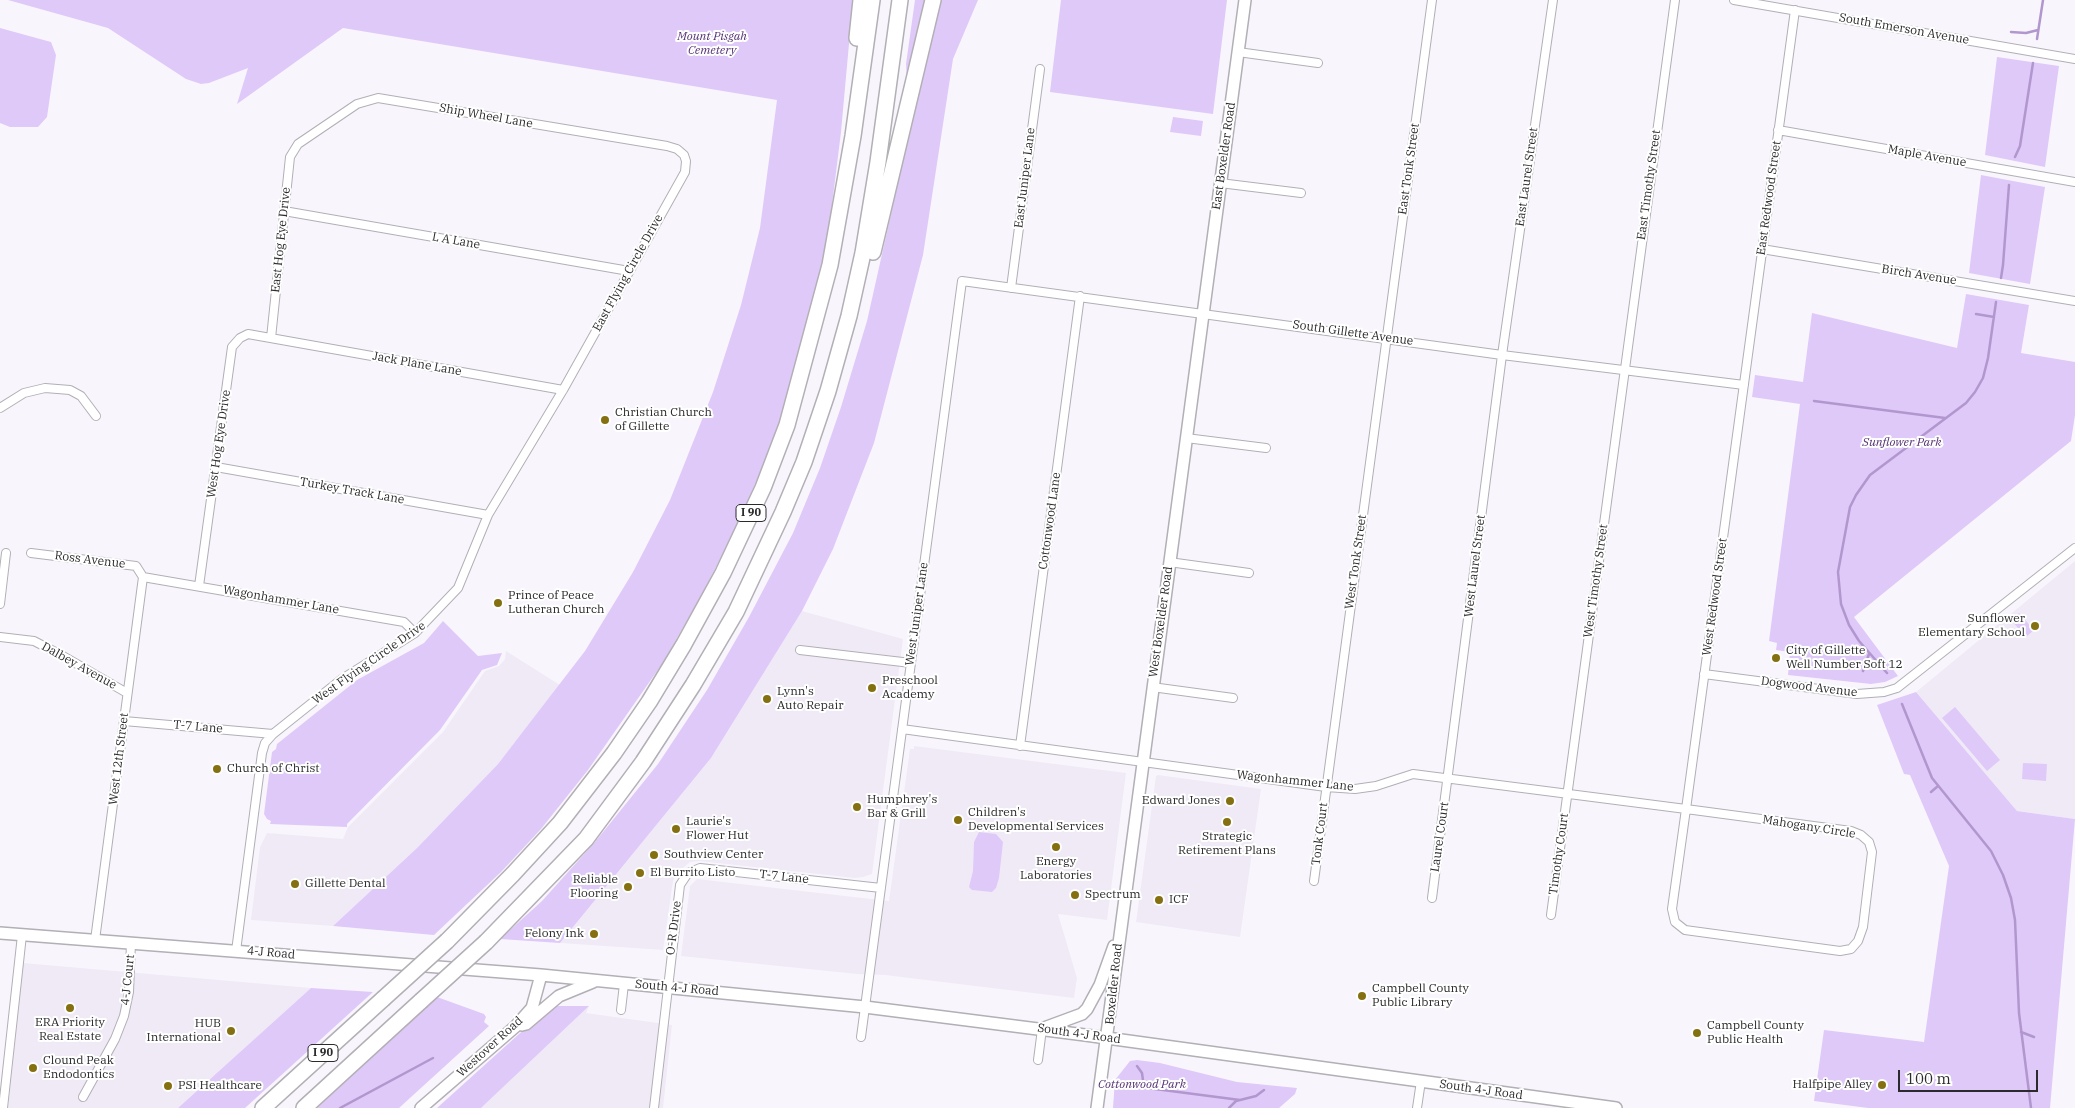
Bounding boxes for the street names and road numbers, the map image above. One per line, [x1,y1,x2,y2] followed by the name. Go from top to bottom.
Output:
[1838,10,1970,48] street label: South Emerson Avenue
[438,101,534,131] street label: Ship Wheel Lane
[1209,101,1239,211] street label: East Boxelder Road
[1395,122,1423,216] street label: East Tonk Street
[1012,127,1038,229] street label: East Juniper Lane
[1513,127,1541,227] street label: East Laurel Street
[1634,129,1664,241] street label: East Timothy Street
[1754,140,1784,256] street label: East Redwood Street
[1887,142,1967,170] street label: Maple Avenue
[268,187,294,293] street label: East Hog Eye Drive
[590,212,666,334] street label: East Flying Circle Drive
[431,230,481,252] street label: L A Lane
[1880,262,1958,288] street label: Birch Avenue
[1292,317,1414,349] street label: South Gillette Avenue
[371,349,463,379] street label: Jack Plane Lane
[204,389,234,499] street label: West Hog Eye Drive
[1036,471,1064,571] street label: Cottonwood Lane
[299,475,405,507] street label: Turkey Track Lane
[736,504,766,522] road number: I 90
[1342,514,1370,610] street label: West Tonk Street
[1462,514,1488,618] street label: West Laurel Street
[1581,523,1611,639] street label: West Timothy Street
[1700,537,1730,657] street label: West Redwood Street
[54,549,126,571] street label: Ross Avenue
[903,561,931,667] street label: West Juniper Lane
[1146,566,1176,678] street label: West Boxelder Road
[222,583,340,617] street label: Wagonhammer Lane
[310,618,428,708] street label: West Flying Circle Drive
[39,639,119,693] street label: Dalbey Avenue
[1760,674,1858,700] street label: Dogwood Avenue
[106,712,132,806] street label: West 12th Street
[173,718,223,736] street label: T-7 Lane
[1236,768,1354,794] street label: Wagonhammer Lane
[1428,801,1452,873] street label: Laurel Court
[1309,802,1331,866] street label: Tonk Court
[1546,812,1572,896] street label: Timothy Court
[1761,813,1857,841] street label: Mahogany Circle
[759,867,809,887] street label: T-7 Lane
[664,900,684,956] street label: O-R Drive
[1103,943,1125,1025] street label: Boxelder Road
[246,944,296,962] street label: 4-J Road
[118,954,138,1006] street label: 4-J Court
[634,977,720,999] street label: South 4-J Road
[454,1014,526,1080] street label: Westover Road
[1036,1021,1122,1047] street label: South 4-J Road
[308,1044,338,1062] road number: I 90
[1438,1077,1524,1103] street label: South 4-J Road

